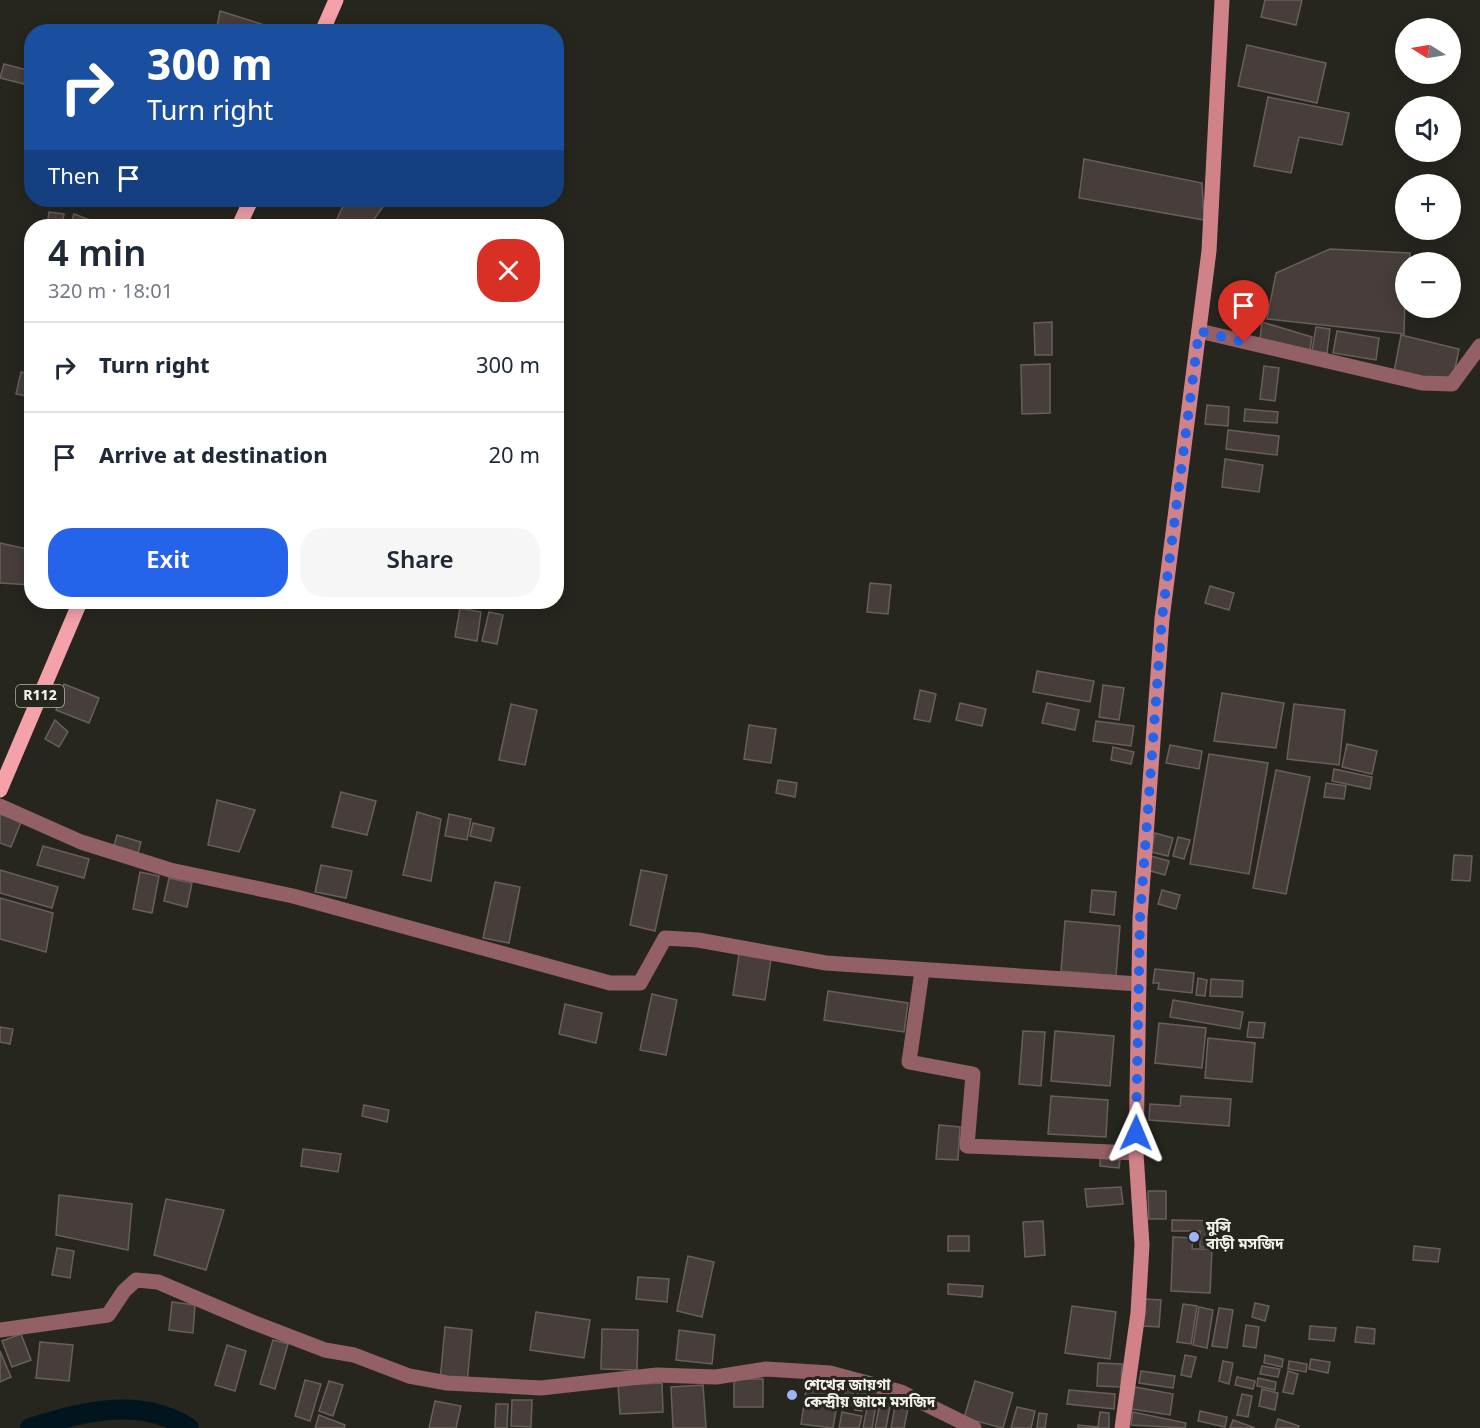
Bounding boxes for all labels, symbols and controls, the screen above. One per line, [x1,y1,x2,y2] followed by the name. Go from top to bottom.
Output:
[1395,18,1461,84] north arrow
[1395,18,1461,318] map controls
[147,41,272,97] text: 300 m
[48,48,126,126] icon: right
[147,95,273,131] text: Turn right
[1395,96,1461,162] button: sound
[112,162,145,195] icon: arrive
[48,164,100,193] text: Then
[1395,174,1461,240] button: +
[48,233,146,281] text: 4 min
[477,239,540,302] button: close
[1395,252,1461,318] button: −
[48,280,173,306] text: 320 m · 18:01
[1218,280,1269,342] pin
[1227,289,1260,322] icon: arrive
[48,351,81,384] icon: right
[99,353,210,382] text: Turn right
[476,353,540,382] text: 300 m
[48,441,81,474] icon: arrive
[99,443,328,472] text: Arrive at destination
[489,443,540,472] text: 20 m
[48,528,288,597] button: Exit
[300,528,540,597] button: Share
[16,685,64,707] road number: R112
[1104,1101,1168,1165] position arrow
[1205,1218,1284,1255] place label: মুন্সি বাড়ী মসজিদ
[1187,1230,1201,1244] marker: মুন্সি বাড়ী মসজিদ
[804,1376,936,1413] place label: শেখের জায়গা কেন্দ্রীয় জামে মসজিদ
[785,1388,799,1402] marker: শেখের জায়গা কেন্দ্রীয় জামে মসজিদ

